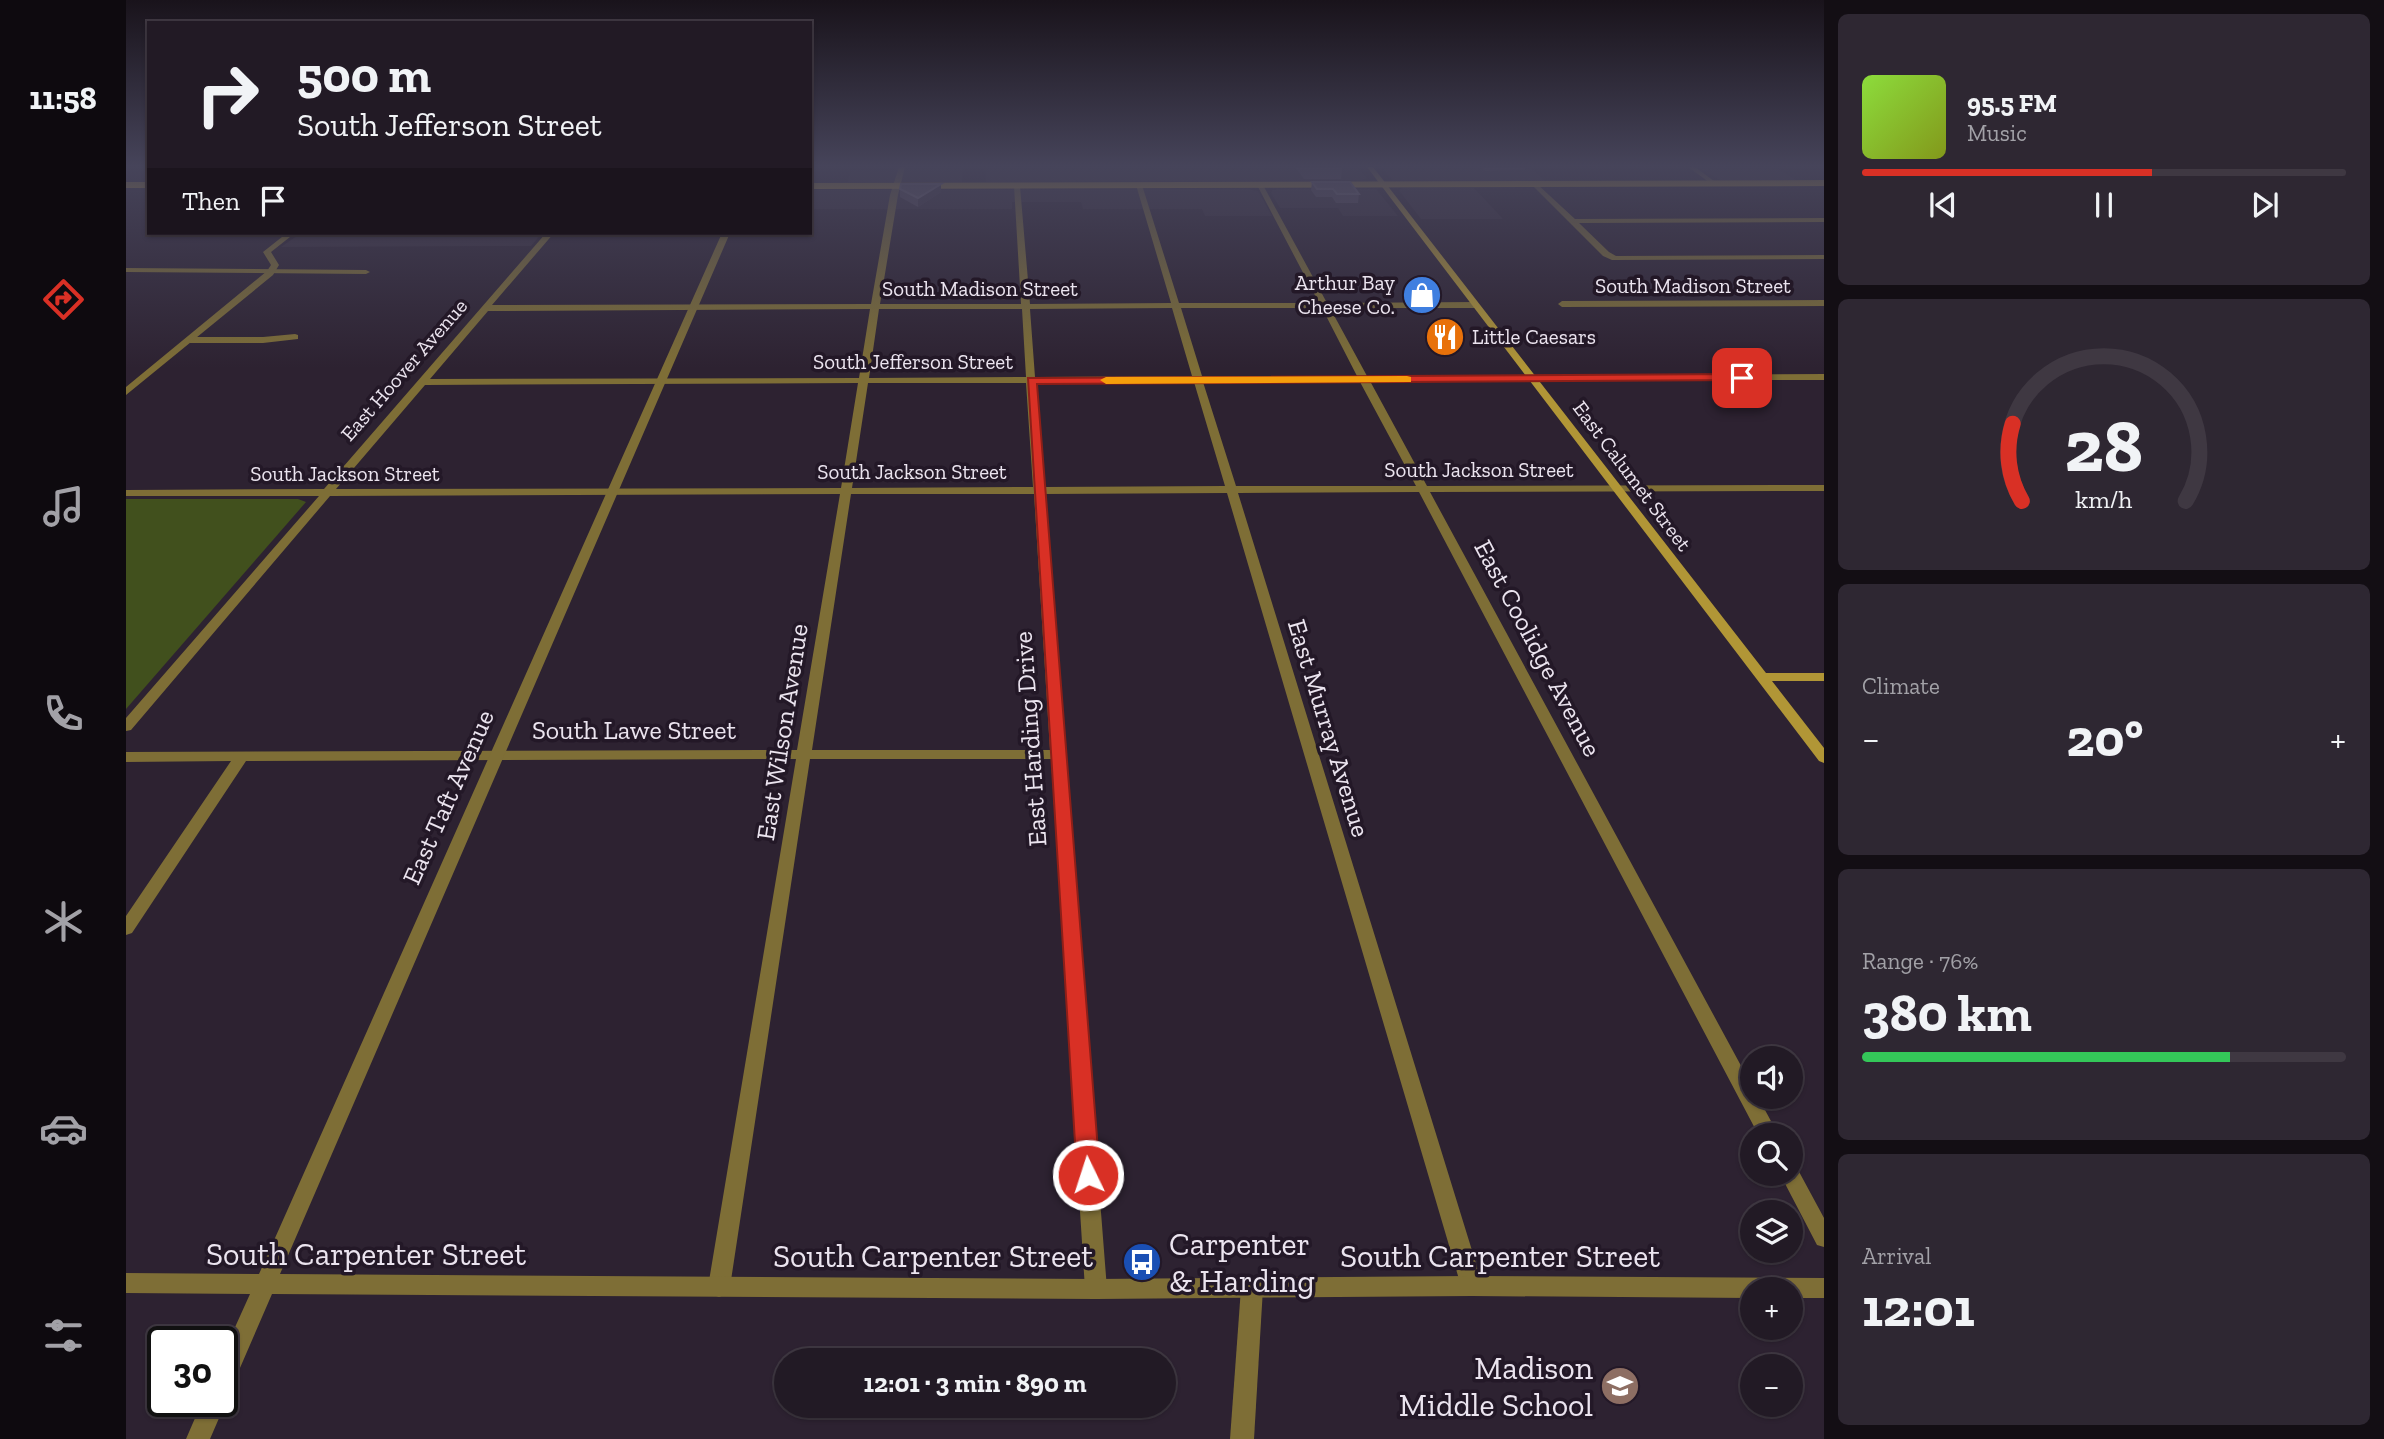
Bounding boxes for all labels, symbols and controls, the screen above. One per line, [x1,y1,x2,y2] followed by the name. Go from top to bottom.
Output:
[297,46,431,105] text: 500 m
[182,49,273,140] icon: right
[29,79,97,117] text: 11:58
[1967,87,2057,119] text: 95.5 FM
[297,106,602,144] text: South Jefferson Street
[1967,119,2027,147] text: Music
[254,182,292,220] icon: arrive
[182,185,240,217] text: Then
[1924,186,1962,224] icon: previous
[2085,186,2123,224] icon: pause
[2246,186,2284,224] icon: next
[1295,270,1395,319] place label: Arthur Bay Cheese Co.
[1595,273,1791,298] street label: South Madison Street
[1401,274,1443,316] shop icon: Arthur Bay Cheese Co.
[39,275,88,324] icon: directions
[882,276,1078,301] street label: South Madison Street
[335,293,472,446] street label: East Hoover Avenue
[1424,316,1466,358] restaurant icon: Little Caesars
[1472,324,1596,349] place label: Little Caesars
[1712,348,1772,408] pin
[813,349,1013,374] street label: South Jefferson Street
[1723,359,1761,397] icon: arrive
[1568,396,1697,556] street label: East Calumet Street
[2065,402,2143,490] text: 28
[1384,457,1574,482] street label: South Jackson Street
[817,459,1007,484] street label: South Jackson Street
[250,461,440,486] street label: South Jackson Street
[39,482,88,531] icon: music
[2075,483,2133,513] text: km/h
[1467,534,1609,762] street label: East Coolidge Avenue
[1281,615,1377,841] street label: East Murray Avenue
[749,621,815,843] street label: East Wilson Avenue
[1007,630,1053,848] street label: East Harding Drive
[1862,672,1940,700] text: Climate
[39,689,88,738] icon: phone
[395,705,501,889] street label: East Taft Avenue
[2067,707,2143,769] text: 20°
[532,714,736,746] street label: South Lawe Street
[1862,716,1880,762] text: −
[2330,716,2346,762] text: +
[39,897,88,946] icon: climate
[1862,947,1978,975] text: Range · 76%
[1862,982,2032,1044] text: 380 km
[1740,1046,1803,1417] map controls
[1740,1046,1803,1109] button: sound
[39,1104,88,1153] icon: car
[1740,1123,1803,1186] button: search
[1051,1138,1125,1212] position arrow
[1740,1200,1803,1263] button: layers
[1169,1225,1315,1300] place label: Carpenter & Harding
[206,1235,526,1273] street label: South Carpenter Street
[773,1237,1093,1275] street label: South Carpenter Street
[1340,1237,1660,1275] street label: South Carpenter Street
[1121,1241,1163,1283] bus stop icon: Carpenter & Harding
[1862,1242,1931,1270] text: Arrival
[1740,1277,1803,1340] button: +
[1862,1277,1975,1339] text: 12:01
[39,1311,88,1360] icon: filters
[147,1326,238,1417] speed limit sign: 30
[1399,1349,1594,1424] place label: Madison Middle School
[1740,1354,1803,1417] button: −
[1599,1365,1641,1407] school or university icon: Madison Middle School
[863,1367,1087,1399] text: 12:01 · 3 min · 890 m

